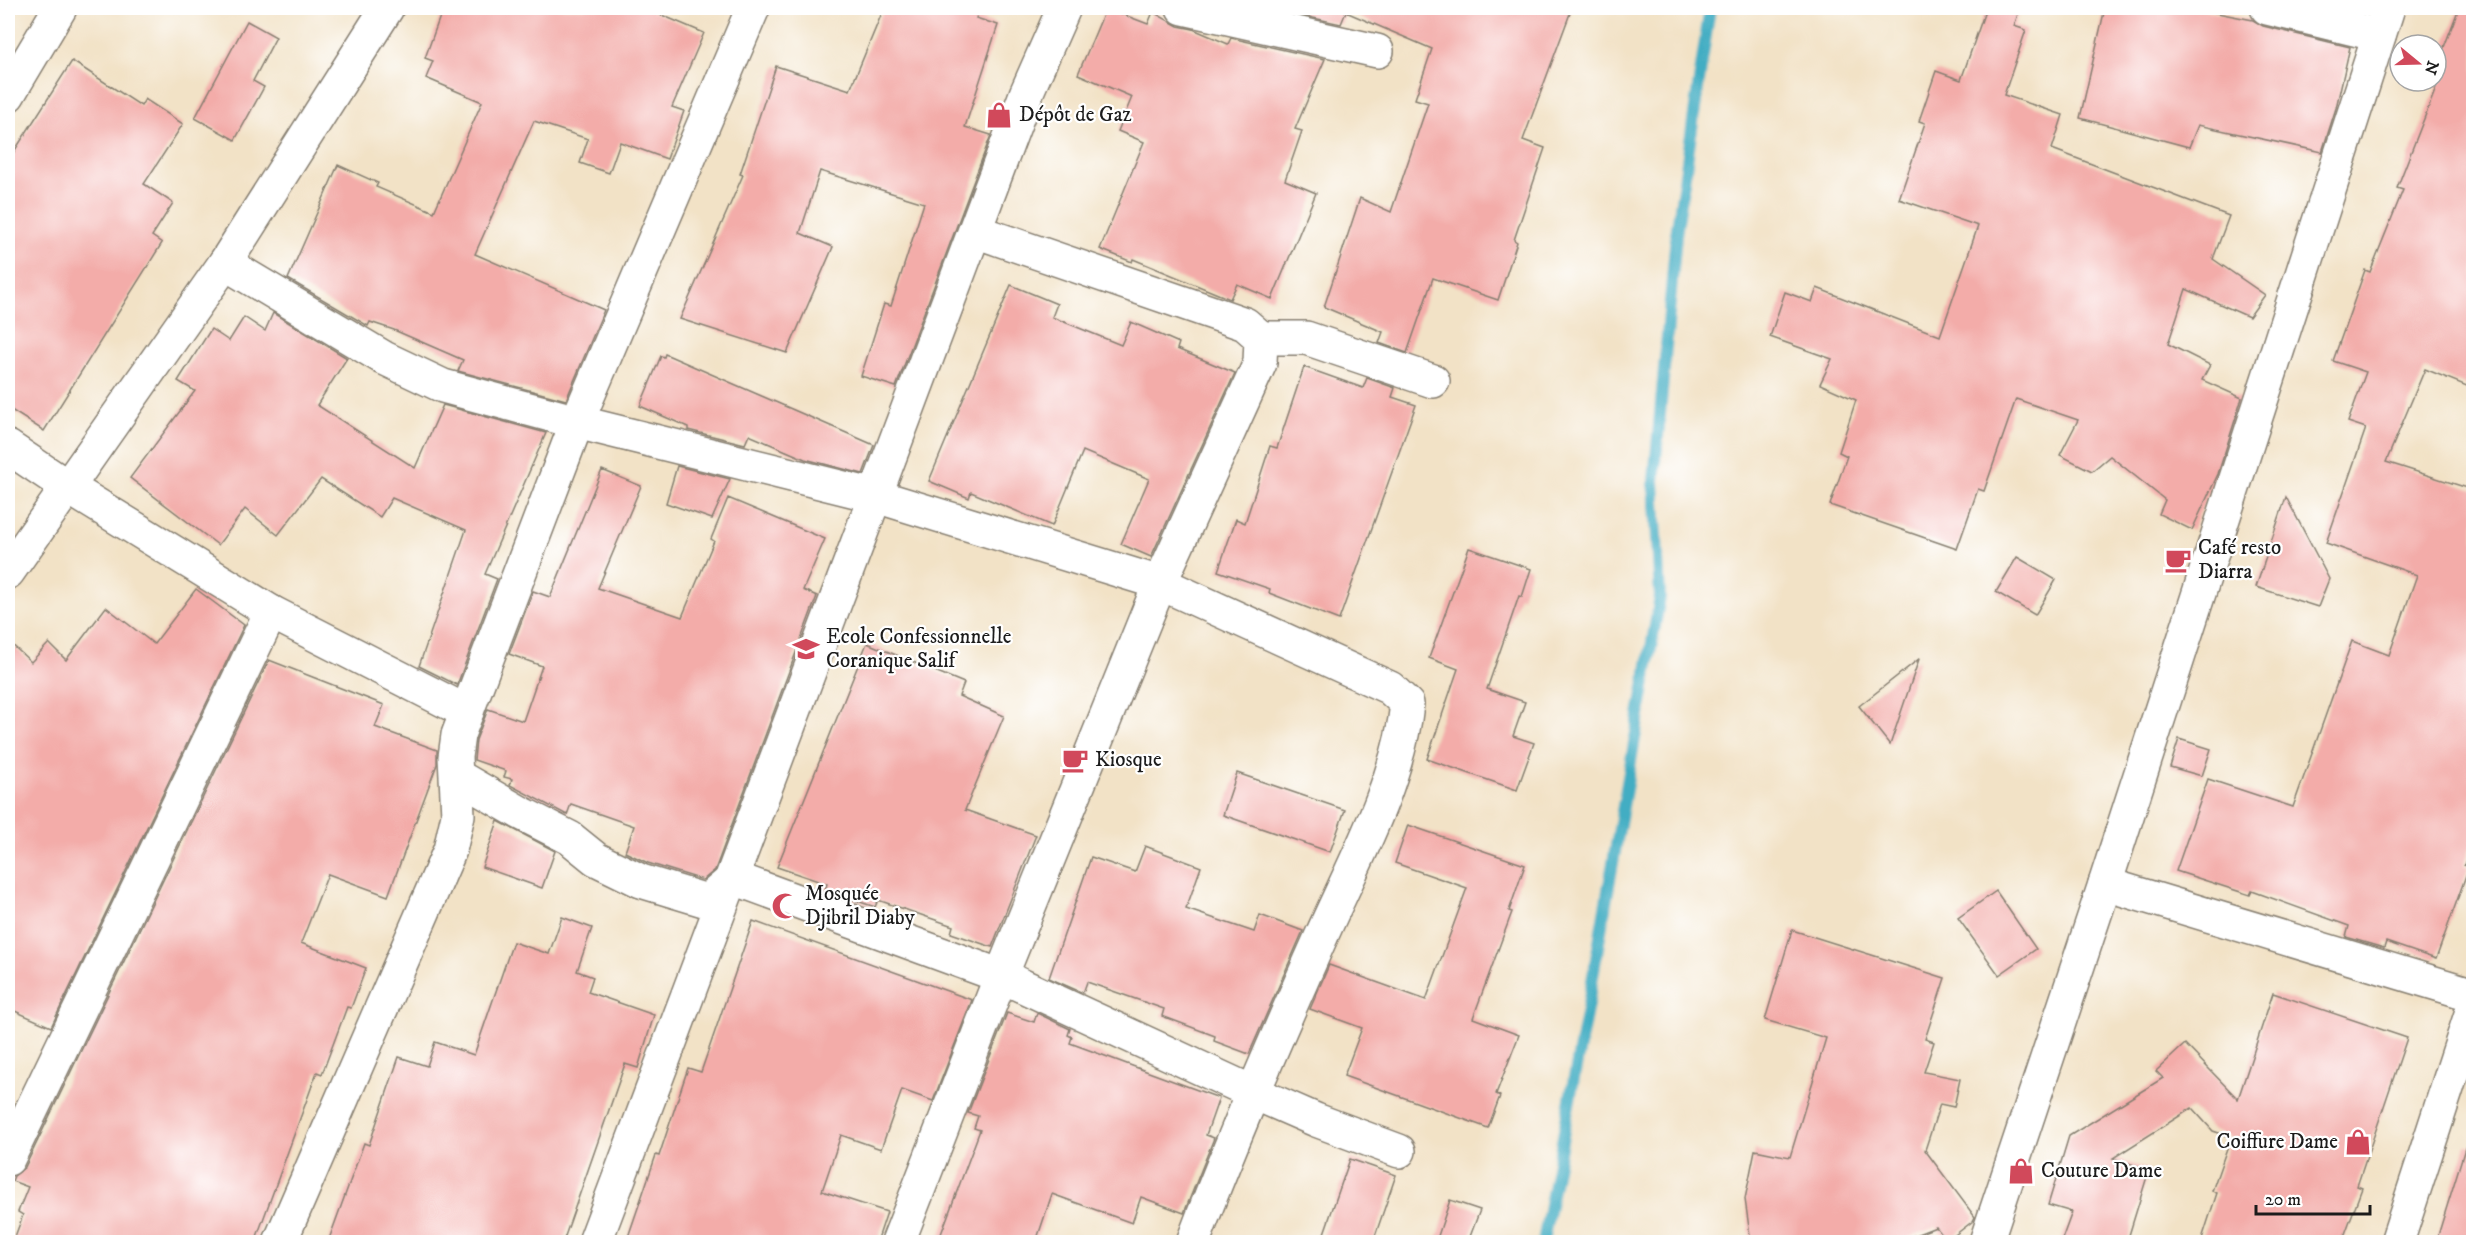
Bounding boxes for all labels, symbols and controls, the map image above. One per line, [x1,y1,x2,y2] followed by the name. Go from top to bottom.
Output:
[2388,33,2448,93] north arrow
[2420,58,2443,77] text: N
[984,100,1014,130] shop icon: Dépôt de Gaz
[1019,102,1132,128] place label: Dépôt de Gaz
[2198,535,2281,585] place label: Café resto Diarra
[2163,545,2193,575] cafe icon: Café resto Diarra
[826,624,1012,674] place label: Ecole Confessionnelle Coranique Salif
[791,634,821,664] school or university icon: Ecole Confessionnelle Coranique Salif
[1060,745,1090,775] cafe icon: Kiosque
[1095,747,1162,773] place label: Kiosque
[805,881,916,931] place label: Mosquée Djibril Diaby
[770,891,800,921] mosque icon: Mosquée Djibril Diaby
[2343,1127,2373,1157] shop icon: Coiffure Dame
[2217,1129,2338,1155] place label: Coiffure Dame
[2006,1156,2036,1186] shop icon: Couture Dame
[2041,1158,2162,1184] place label: Couture Dame
[2256,1178,2370,1216] scale bar
[2265,1189,2301,1211] text: 20 m

